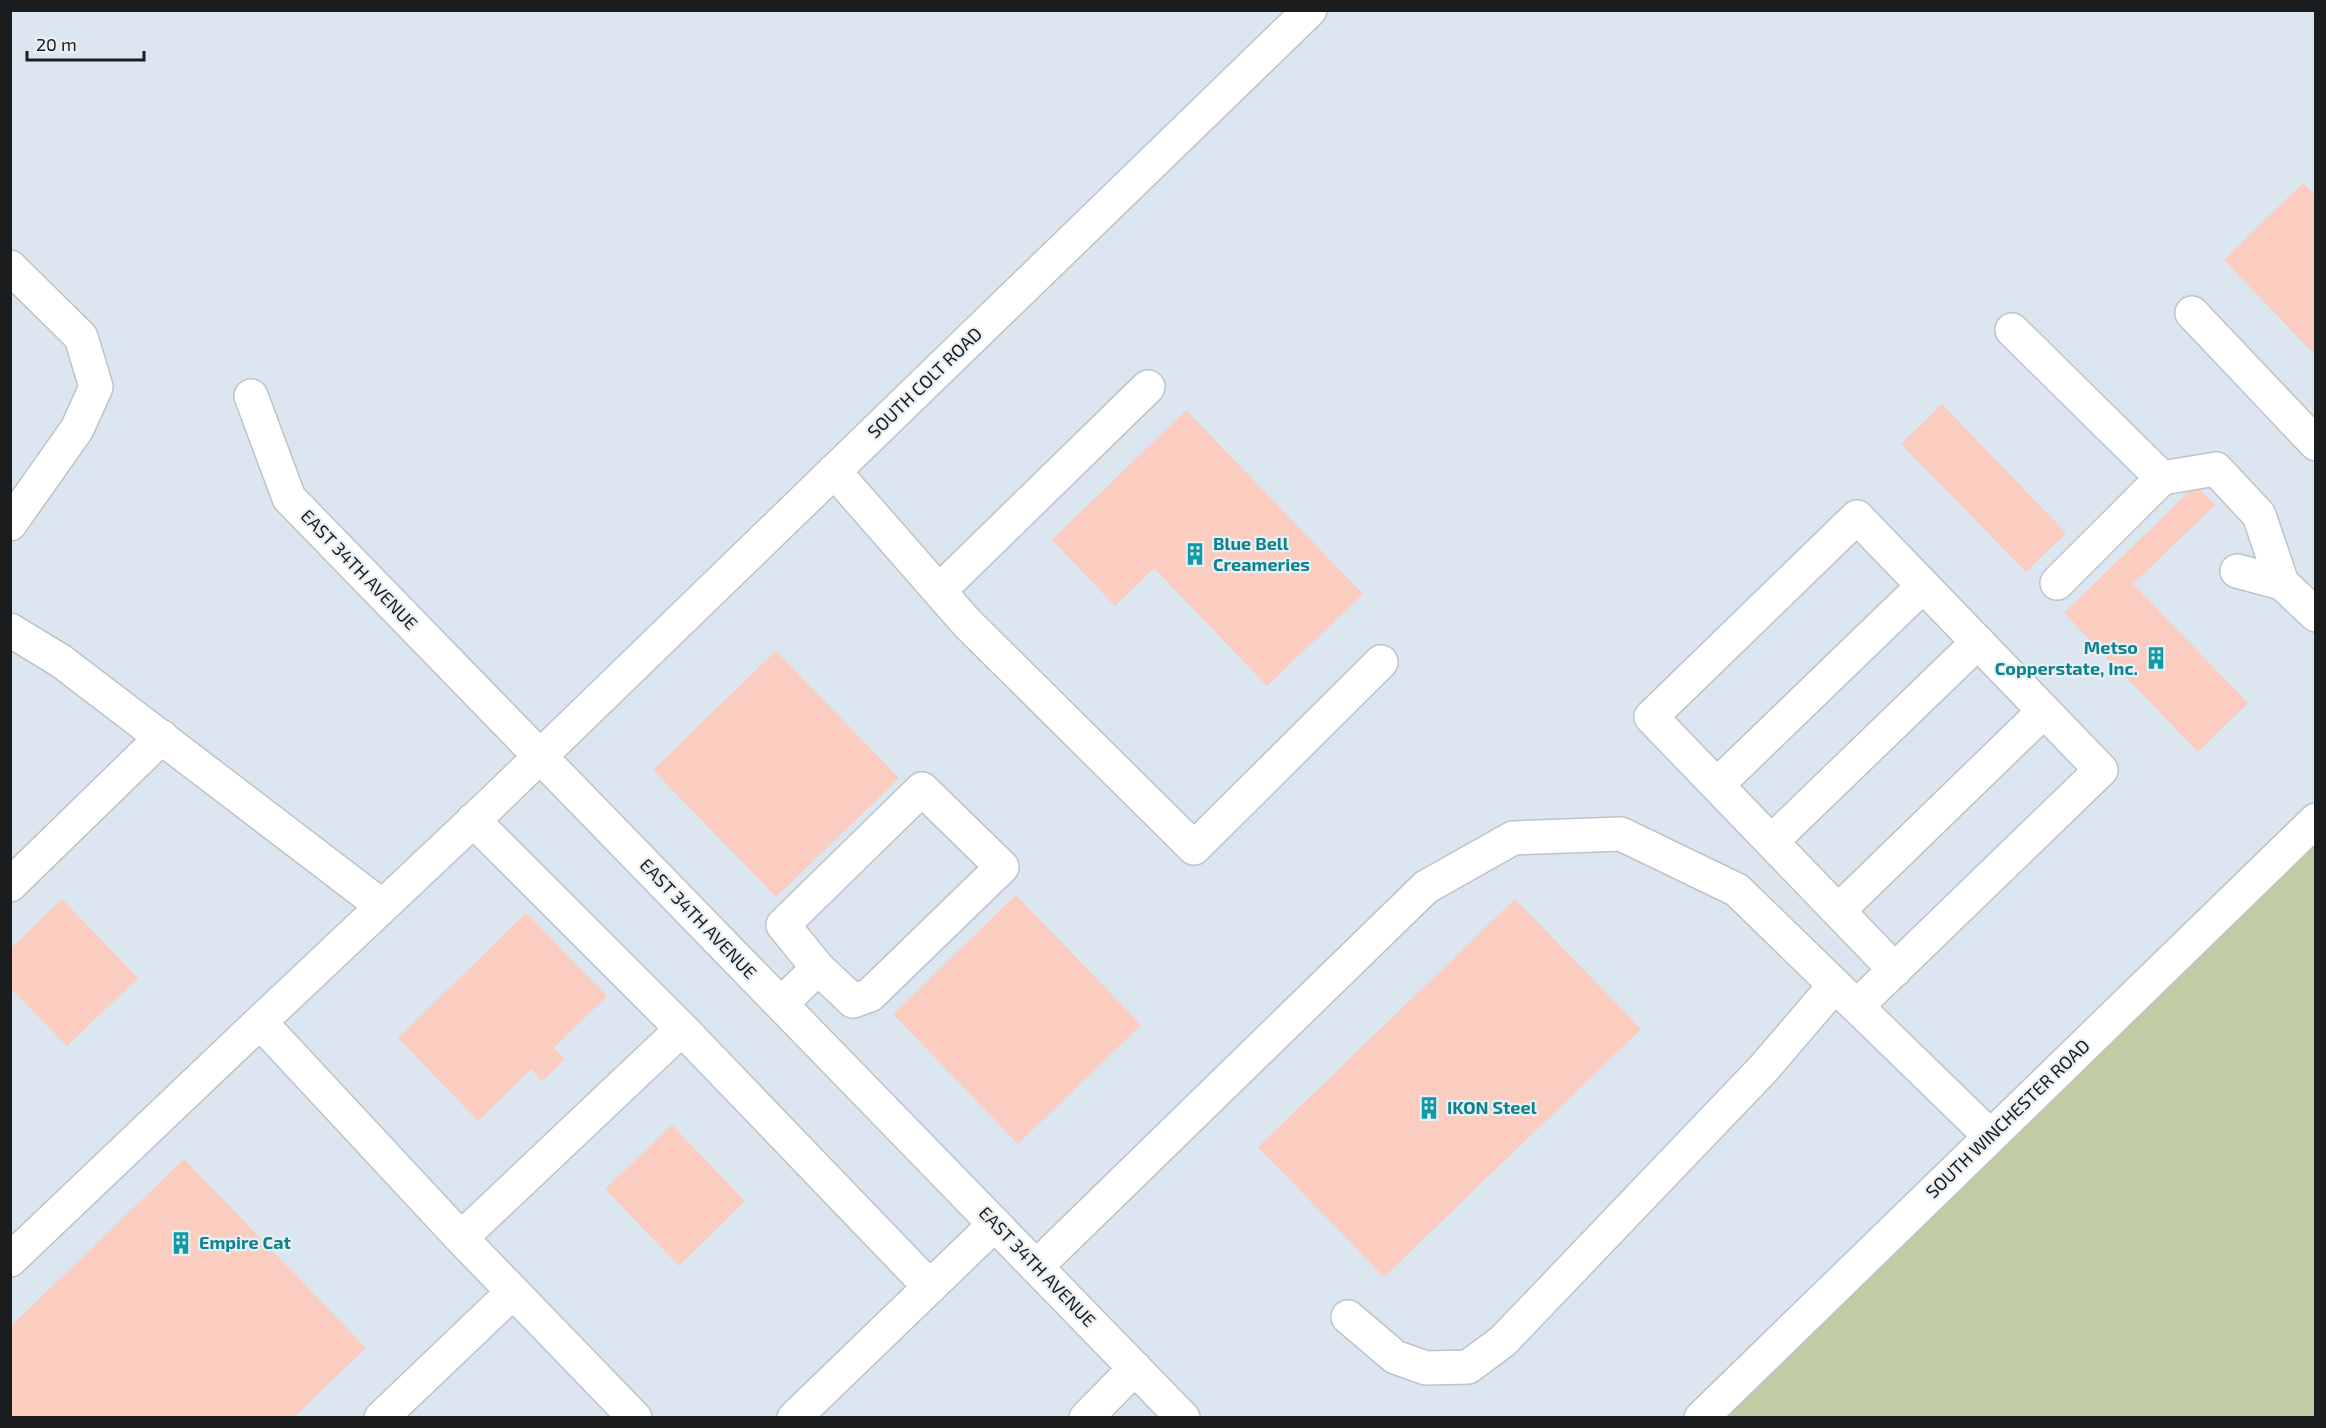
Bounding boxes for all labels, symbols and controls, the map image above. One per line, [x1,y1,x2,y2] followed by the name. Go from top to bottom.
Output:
[27,24,144,62] scale bar
[36,33,77,55] text: 20 m
[863,322,986,442] street label: SOUTH COLT ROAD
[297,505,423,634] street label: EAST 34TH AVENUE
[1213,532,1310,575] place label: Blue Bell Creameries
[1182,541,1208,567] building icon: Blue Bell Creameries
[1995,636,2138,679] place label: Metso Copperstate, Inc.
[2143,645,2169,671] building icon: Metso Copperstate, Inc.
[636,854,762,983] street label: EAST 34TH AVENUE
[1921,1034,2094,1202] street label: SOUTH WINCHESTER ROAD
[1416,1095,1442,1121] building icon: IKON Steel
[1447,1096,1537,1118] place label: IKON Steel
[975,1202,1101,1331] street label: EAST 34TH AVENUE
[168,1230,194,1256] building icon: Empire Cat
[199,1231,291,1253] place label: Empire Cat

